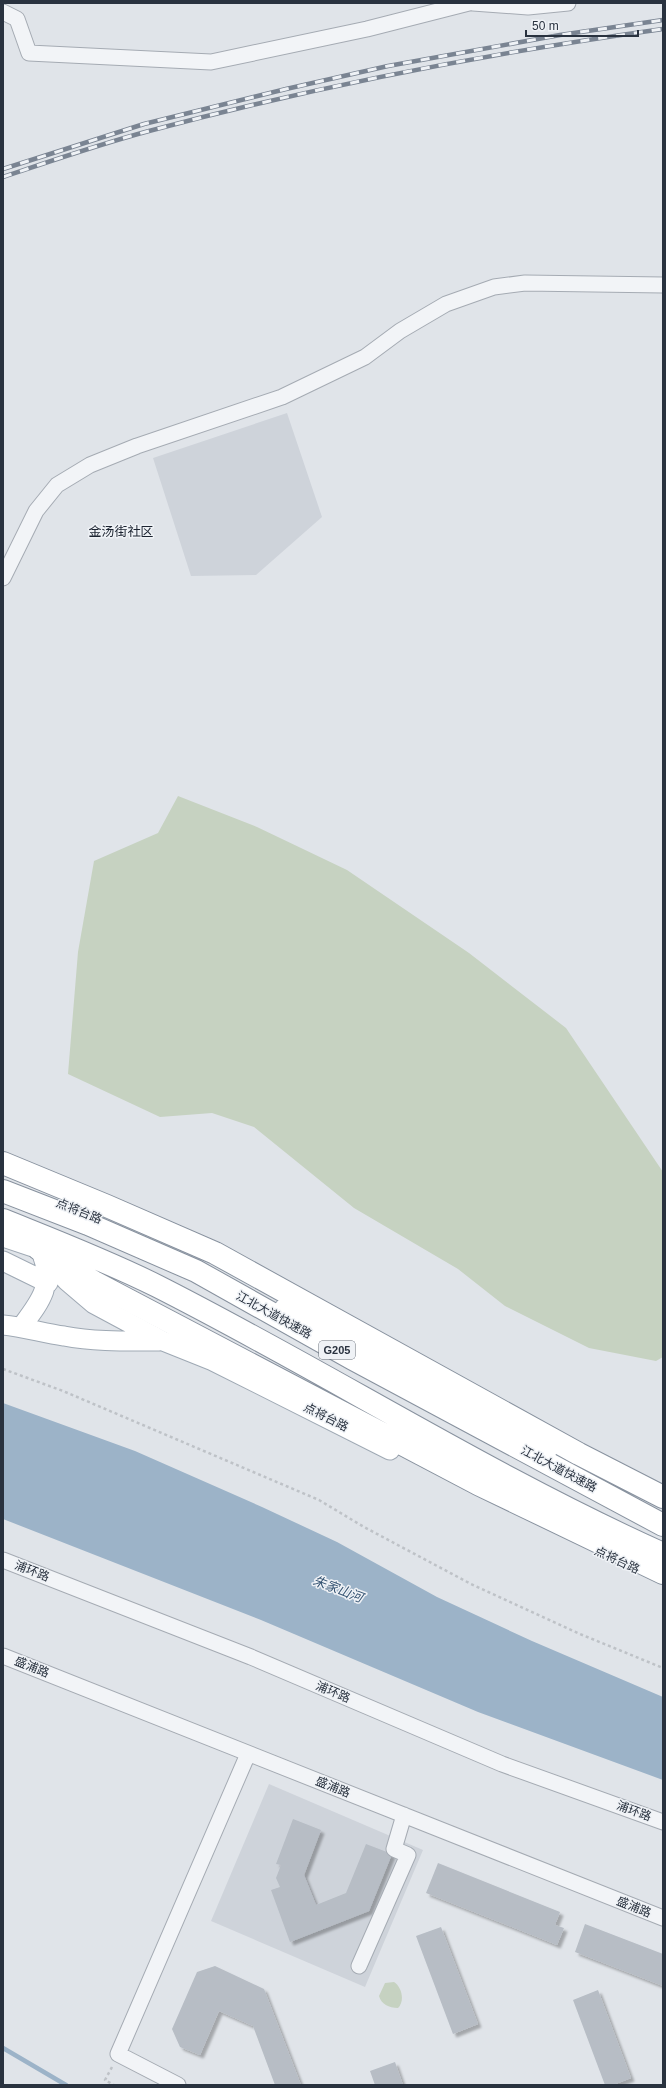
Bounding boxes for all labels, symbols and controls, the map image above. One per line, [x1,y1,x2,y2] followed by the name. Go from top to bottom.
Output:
[526,12,638,38] scale bar
[532,19,559,33] text: 50 m
[88,524,154,539] district label: 金汤街社区
[54,1196,104,1226] street label: 点将台路
[234,1289,314,1341] street label: 江北大道快速路
[319,1341,355,1359] road number: G205
[301,1400,351,1434] street label: 点将台路
[519,1443,599,1495] street label: 江北大道快速路
[592,1544,642,1576] street label: 点将台路
[13,1558,51,1584] street label: 浦环路
[311,1573,368,1606] water label: 朱家山河
[13,1654,51,1680] street label: 盛浦路
[314,1679,352,1705] street label: 浦环路
[314,1774,352,1800] street label: 盛浦路
[615,1798,653,1824] street label: 浦环路
[615,1894,653,1920] street label: 盛浦路

